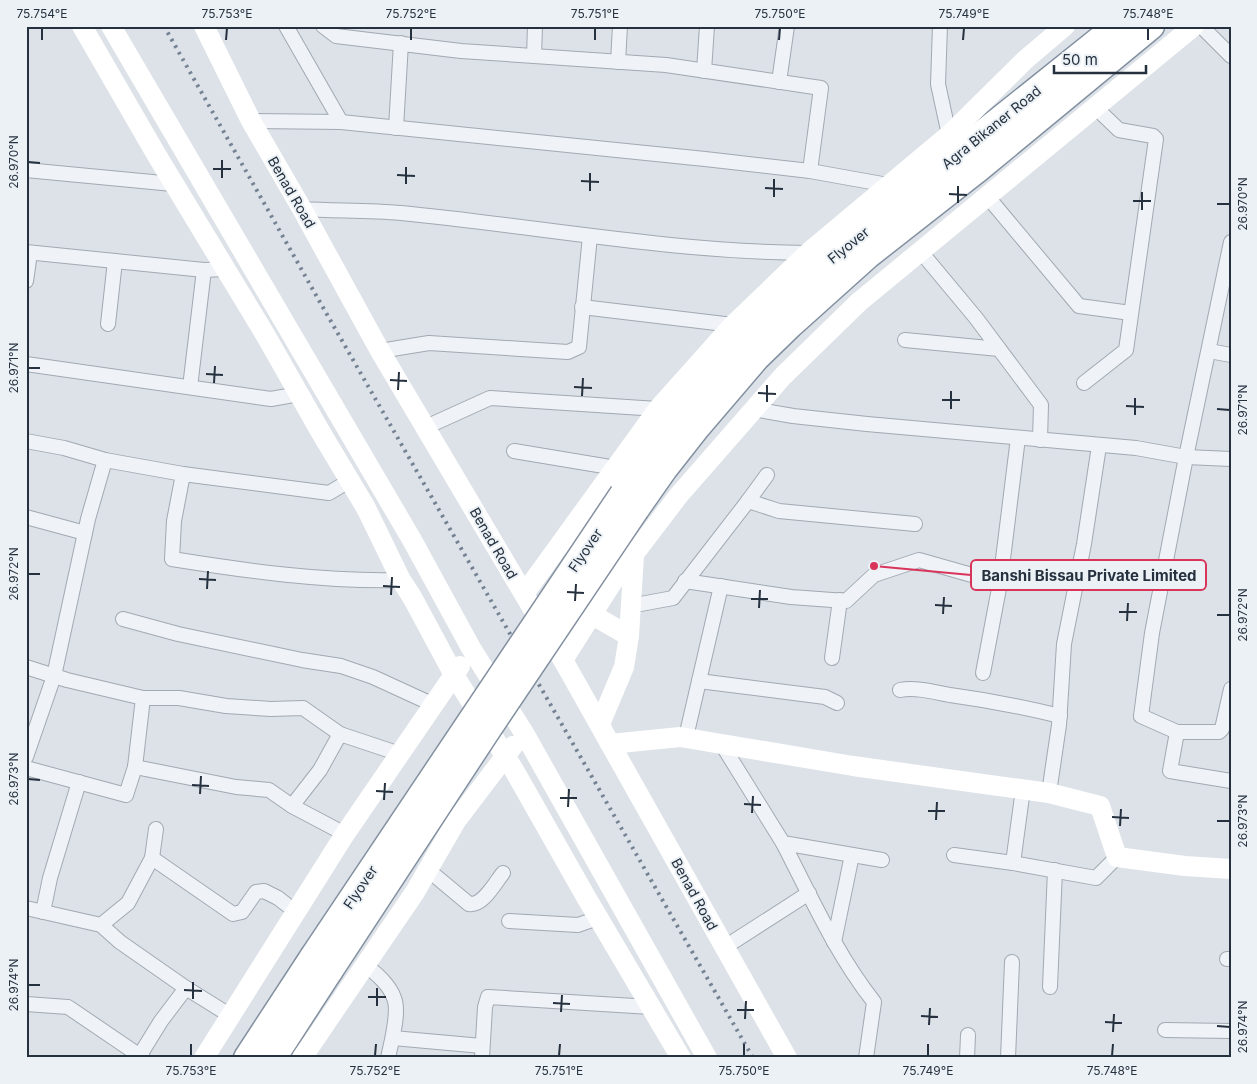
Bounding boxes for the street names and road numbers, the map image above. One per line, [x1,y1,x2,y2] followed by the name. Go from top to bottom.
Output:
[938,82,1044,172] street label: Agra Bikaner Road
[265,153,319,231] street label: Benad Road
[824,223,872,267] street label: Flyover
[467,504,521,582] street label: Benad Road
[564,525,606,575] street label: Flyover
[668,855,722,933] street label: Benad Road
[339,862,381,912] street label: Flyover

